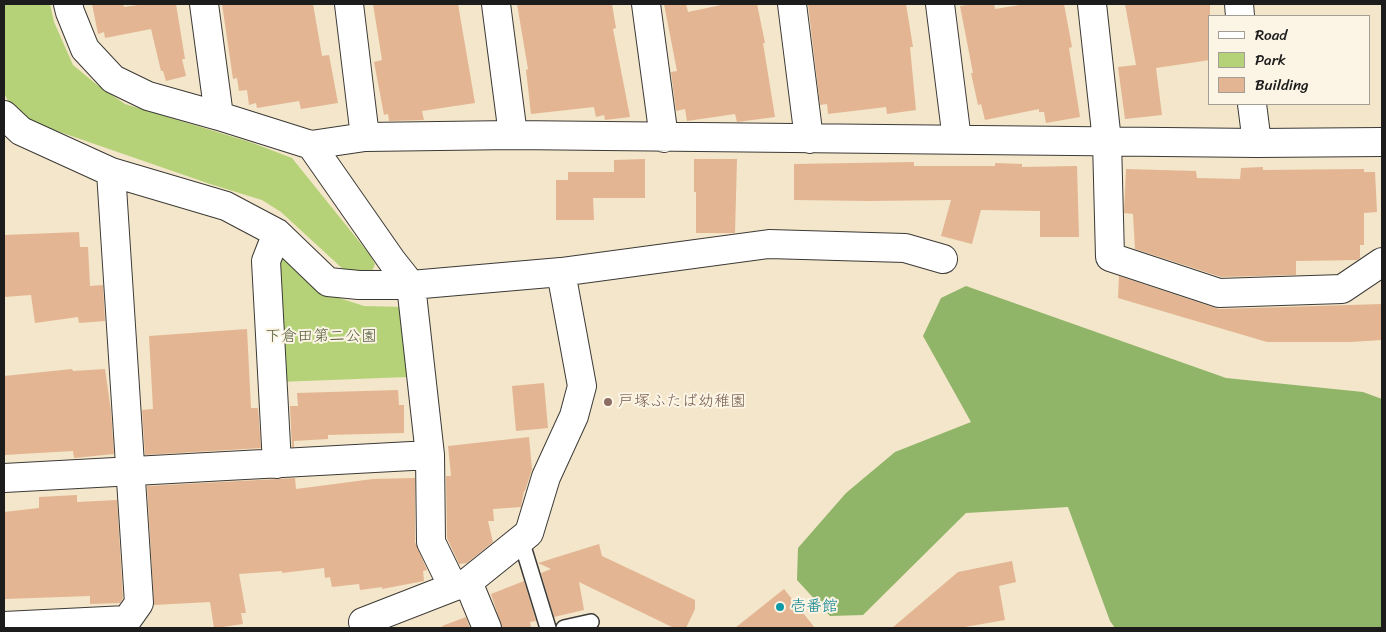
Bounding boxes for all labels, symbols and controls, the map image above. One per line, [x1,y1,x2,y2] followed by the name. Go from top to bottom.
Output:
[1208,15,1371,105] legend
[1255,22,1287,48] text: Road
[1255,47,1286,73] text: Park
[1255,72,1309,98] text: Building
[265,327,377,347] park label: 下倉田第二公園
[618,392,746,412] place label: 戸塚ふたば幼稚園
[602,396,614,408] marker: 戸塚ふたば幼稚園
[790,597,838,617] place label: 壱番館
[774,601,786,613] marker: 壱番館

